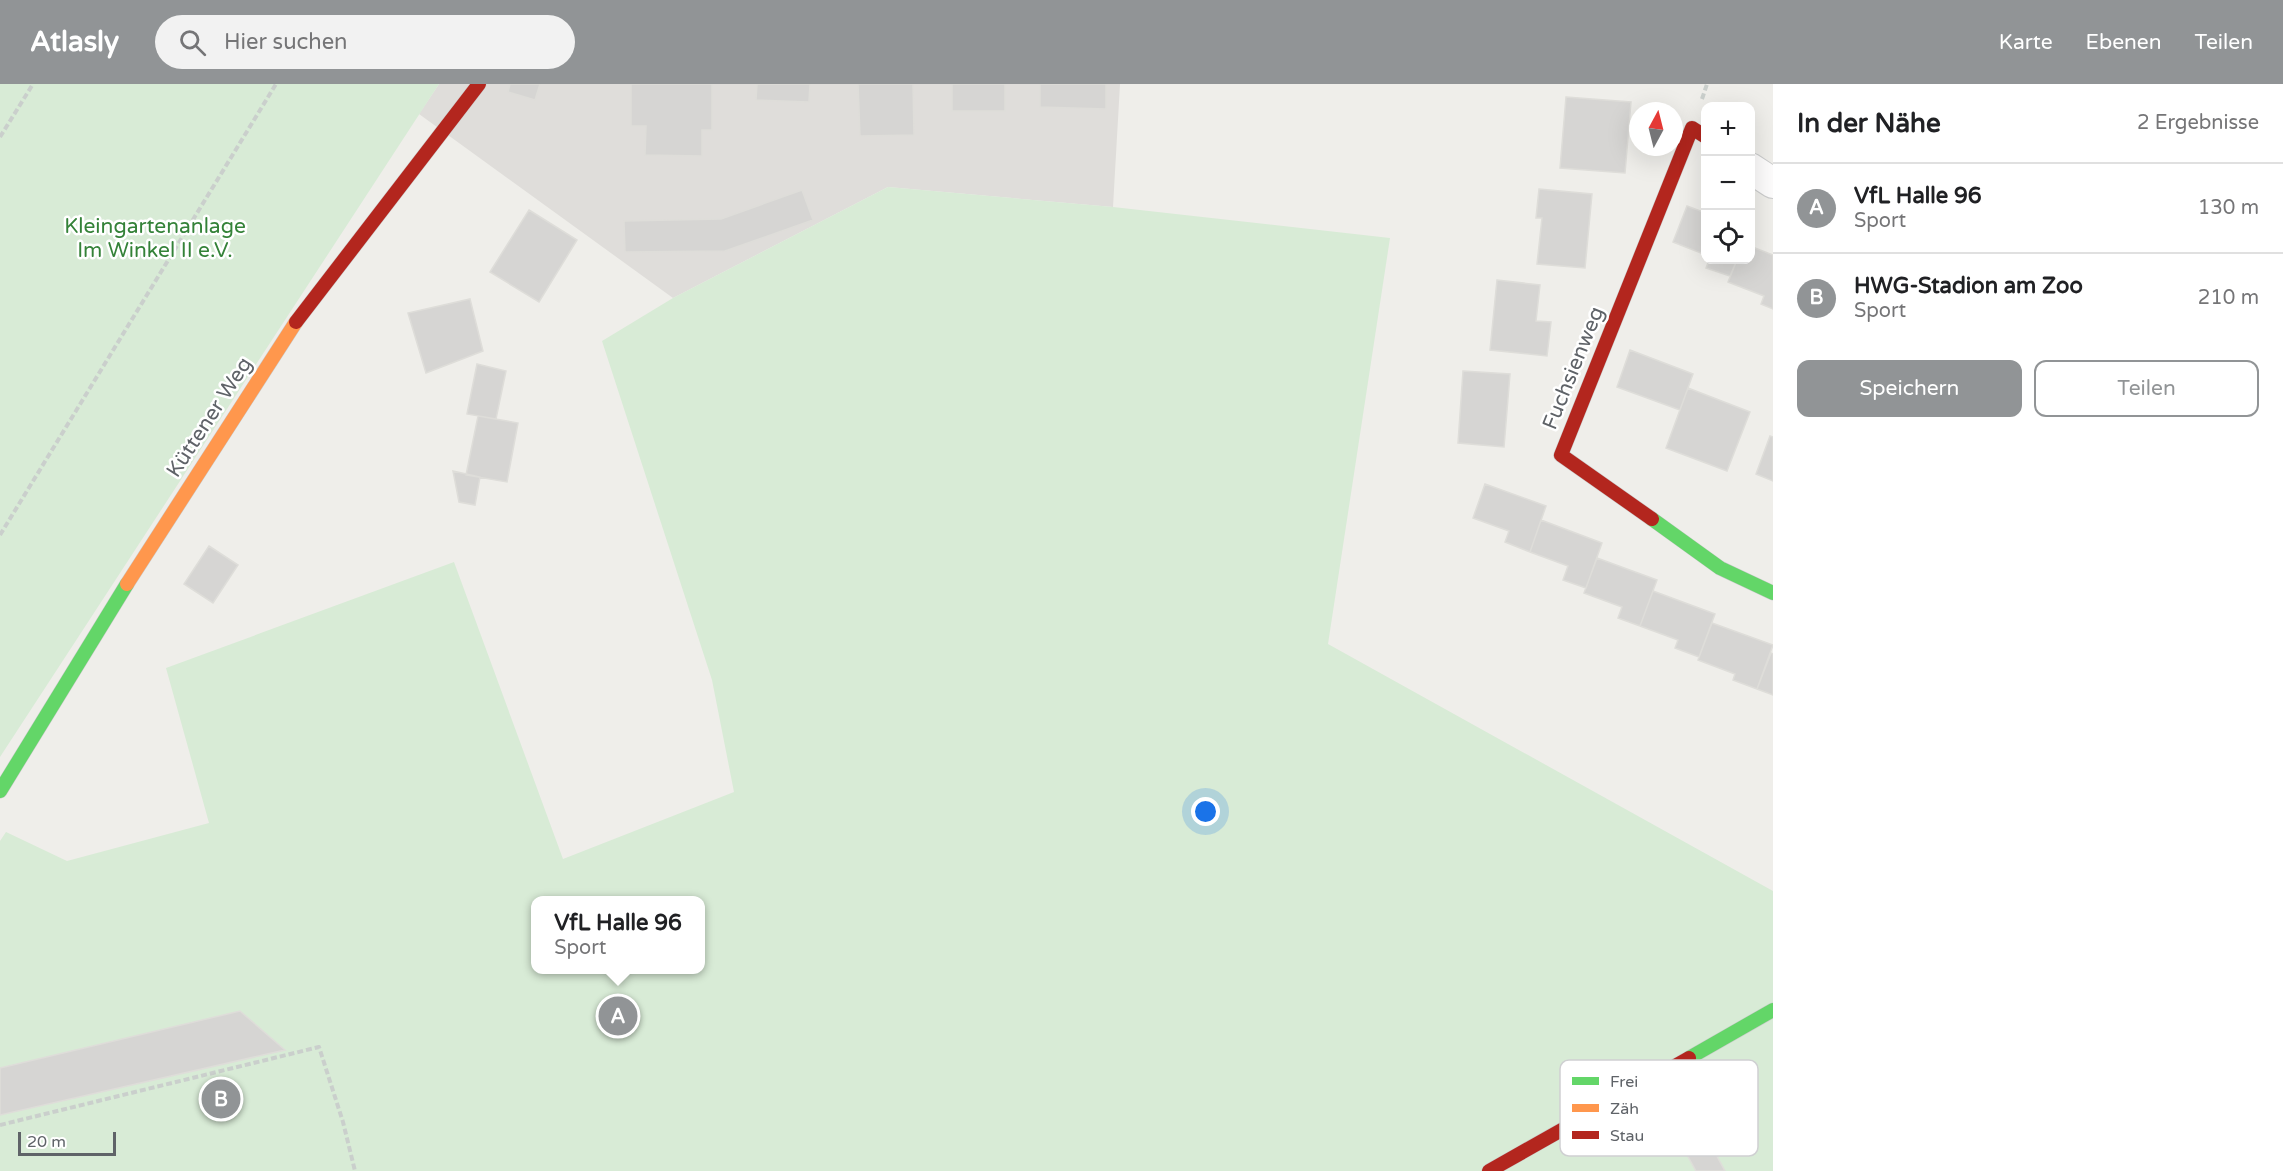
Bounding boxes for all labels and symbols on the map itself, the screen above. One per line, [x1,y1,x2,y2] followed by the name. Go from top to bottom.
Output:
[1629,102,1683,156] north arrow
[64,214,246,263] park label: Kleingartenanlage Im Winkel II e.V.
[1537,303,1609,433] street label: Fuchsienweg
[161,352,258,482] street label: Küttener Weg
[1191,797,1220,826] your location
[598,994,638,1038] pin: A
[1560,1060,1758,1156] legend
[1610,1072,1638,1092] text: Frei
[202,1076,240,1122] pin: B
[1610,1099,1639,1119] text: Zäh
[1610,1126,1644,1146] text: Stau
[18,1129,116,1156] scale bar

